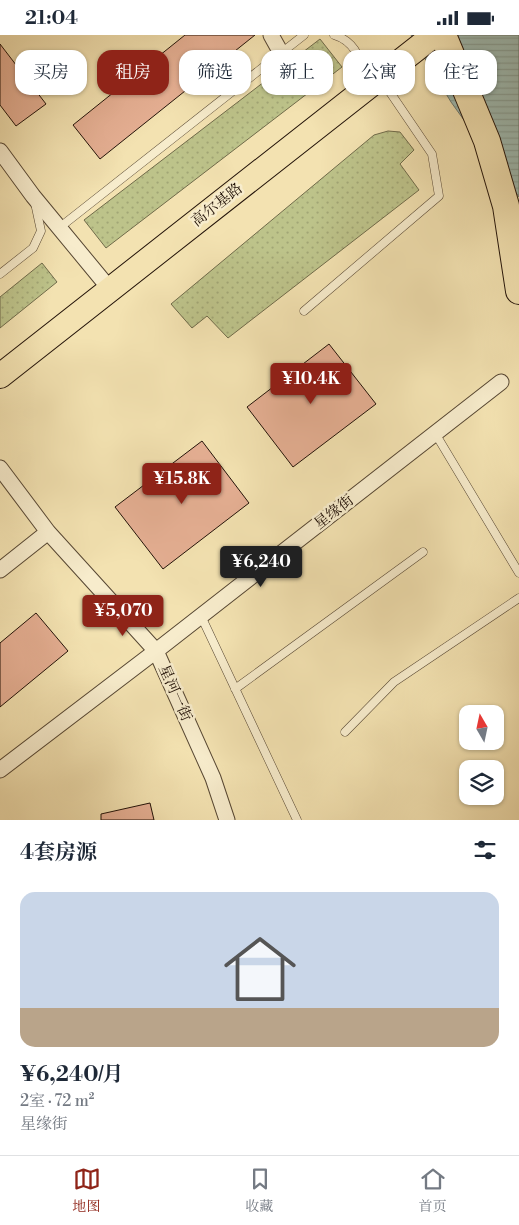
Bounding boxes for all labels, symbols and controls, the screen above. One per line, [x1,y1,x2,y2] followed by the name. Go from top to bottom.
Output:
[25,6,78,30] text: 21:04
[15,50,87,95] chip: 买房
[97,50,169,95] chip: 租房
[179,50,251,95] chip: 筛选
[261,50,333,95] chip: 新上
[343,50,415,95] chip: 公寓
[425,50,497,95] chip: 住宅
[188,179,246,231] street label: 高尔基路
[270,363,352,405] pin: ¥10.4K
[281,369,341,389] text: ¥10.4K
[141,463,223,505] pin: ¥15.8K
[153,469,211,489] text: ¥15.8K
[310,491,358,533] street label: 星缘街
[220,545,302,588] pin: ¥6,240
[231,552,291,572] text: ¥6,240
[82,595,164,637] pin: ¥5,070
[93,601,153,621] text: ¥5,070
[154,662,196,724] street label: 星河一街
[459,705,504,750] north arrow
[459,705,504,805] map controls
[459,760,504,805] button: layers
[471,836,499,864] icon: filters
[20,840,97,866] text: 4套房源
[215,924,305,1014] icon: home
[20,1062,123,1088] text: ¥6,240/月
[20,1091,94,1111] text: 2室 · 72 m²
[20,1114,68,1134] text: 星缘街
[73,1165,101,1216] tab: 地图
[246,1165,274,1216] tab: 收藏
[419,1165,447,1216] tab: 首页

